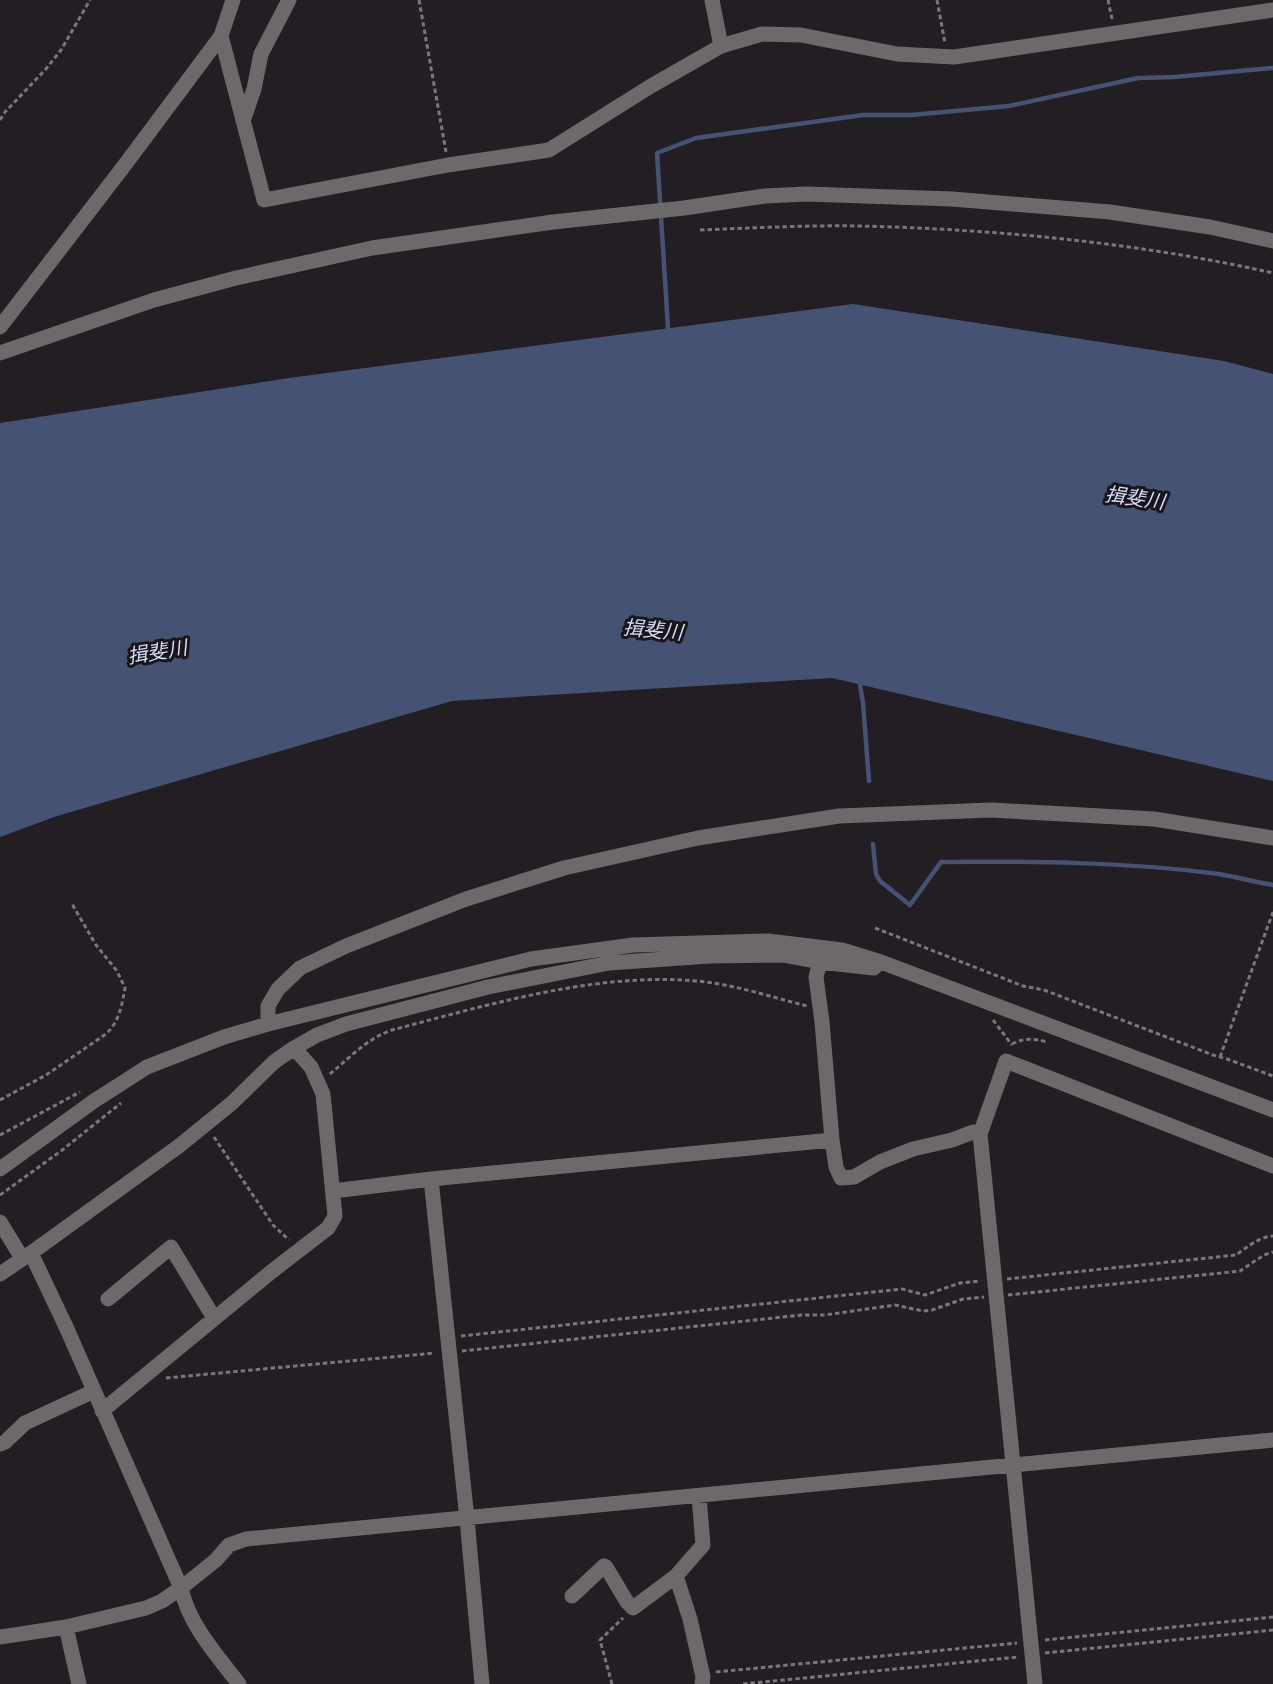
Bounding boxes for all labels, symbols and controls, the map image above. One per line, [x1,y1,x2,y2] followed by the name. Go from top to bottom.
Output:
[1104,481,1168,513] water label: 揖斐川
[622,614,686,644] water label: 揖斐川
[125,634,190,668] water label: 揖斐川

